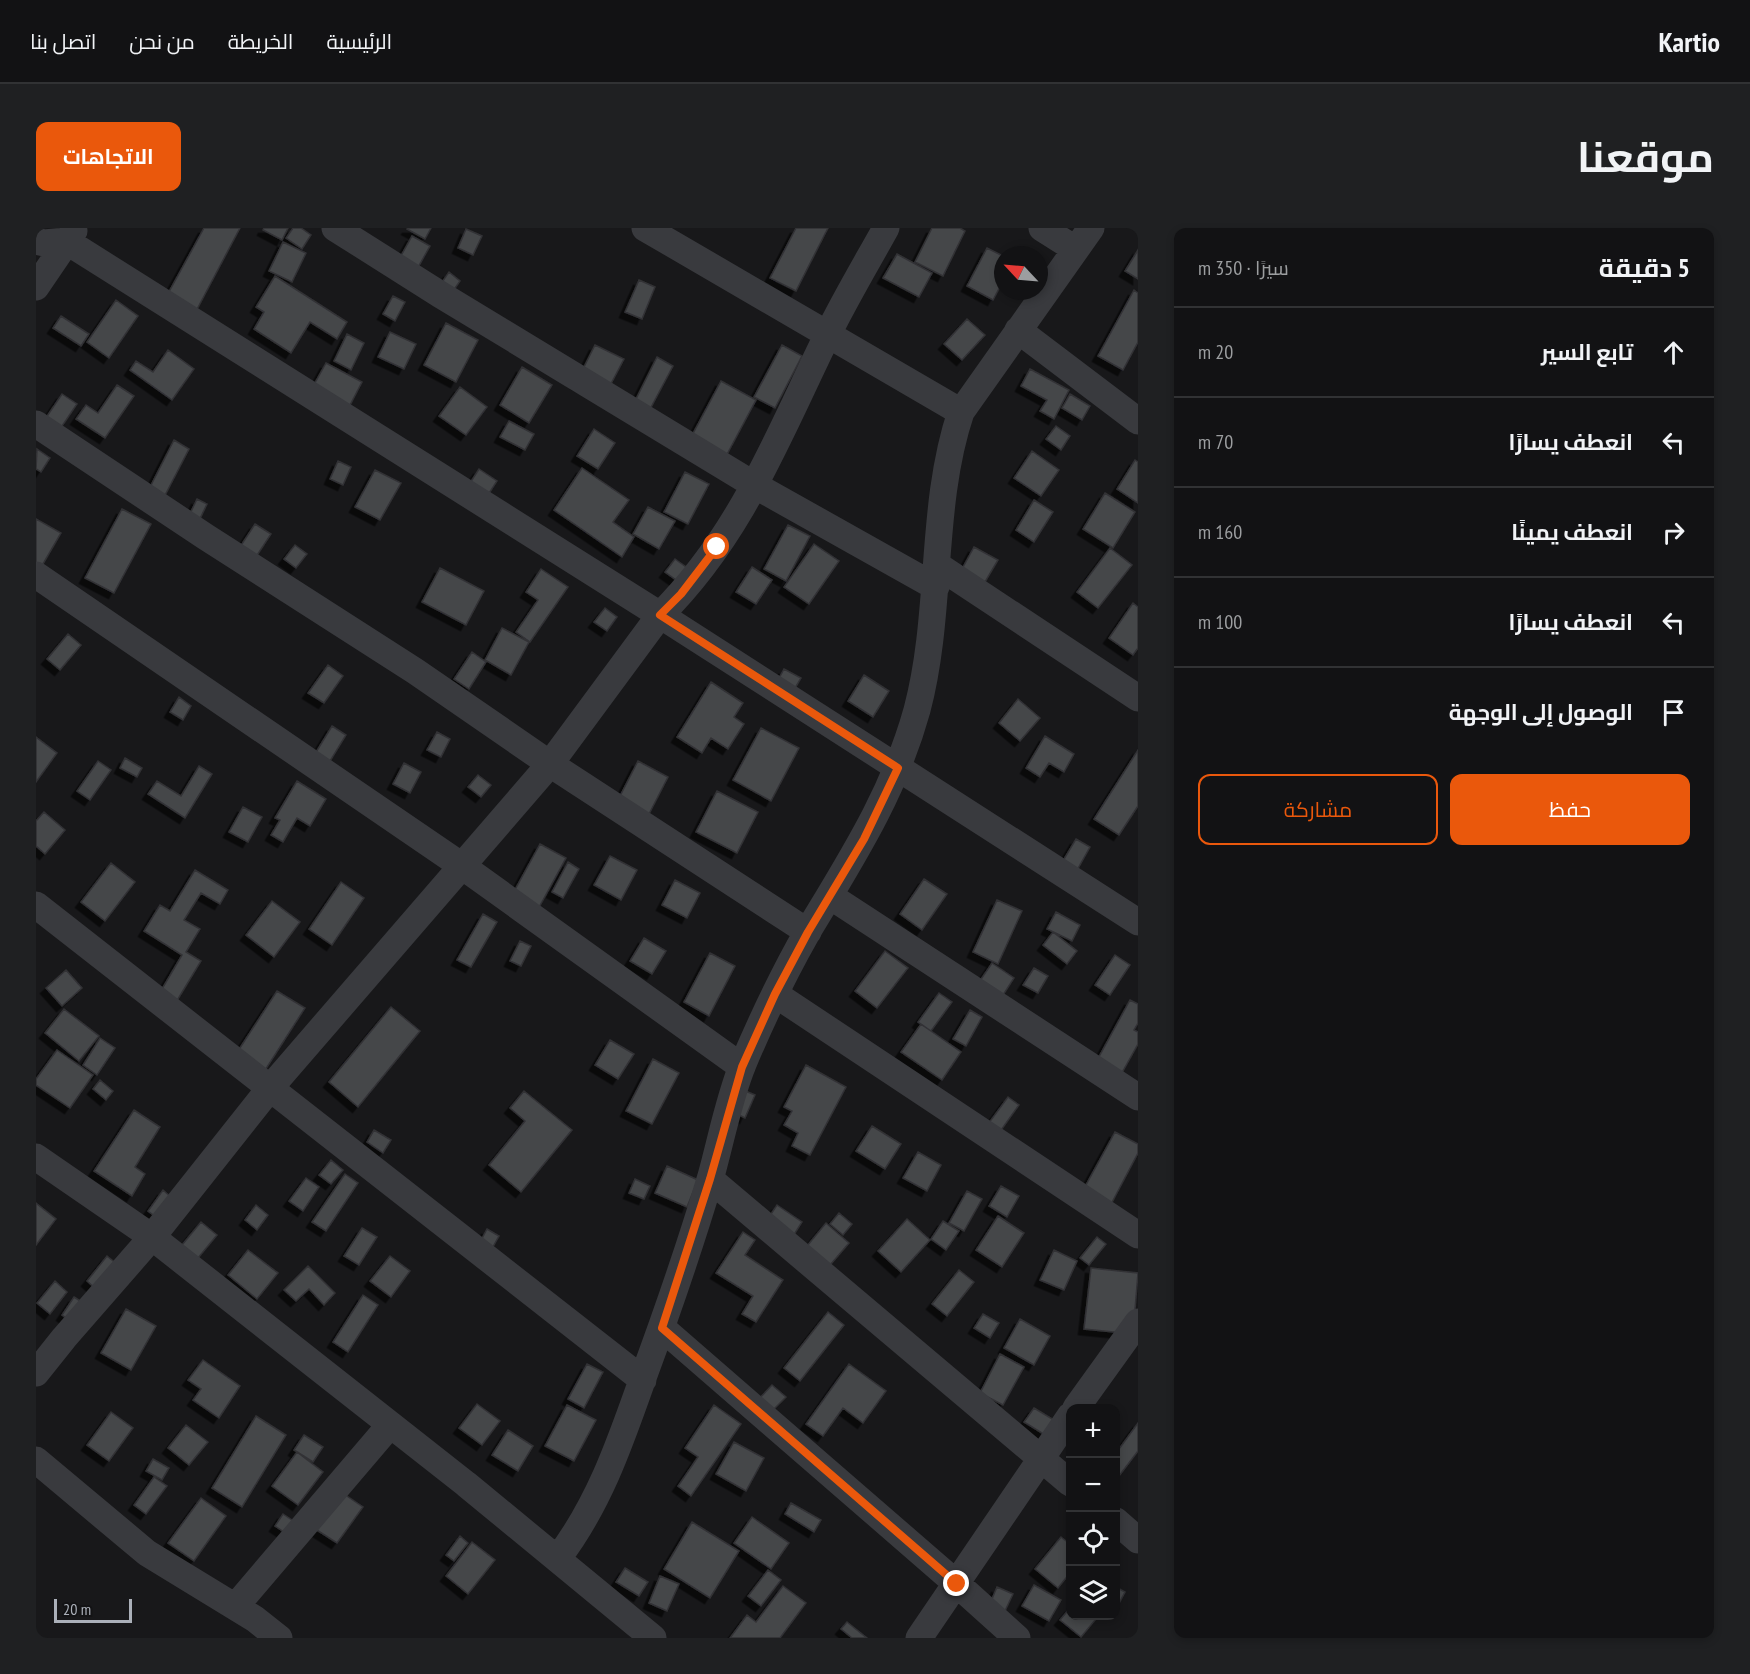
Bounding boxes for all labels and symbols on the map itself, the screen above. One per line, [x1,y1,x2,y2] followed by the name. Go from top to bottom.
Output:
[994,246,1048,300] north arrow
[703,533,729,559] route start
[943,1570,969,1596] route end
[54,1596,132,1624] scale bar

